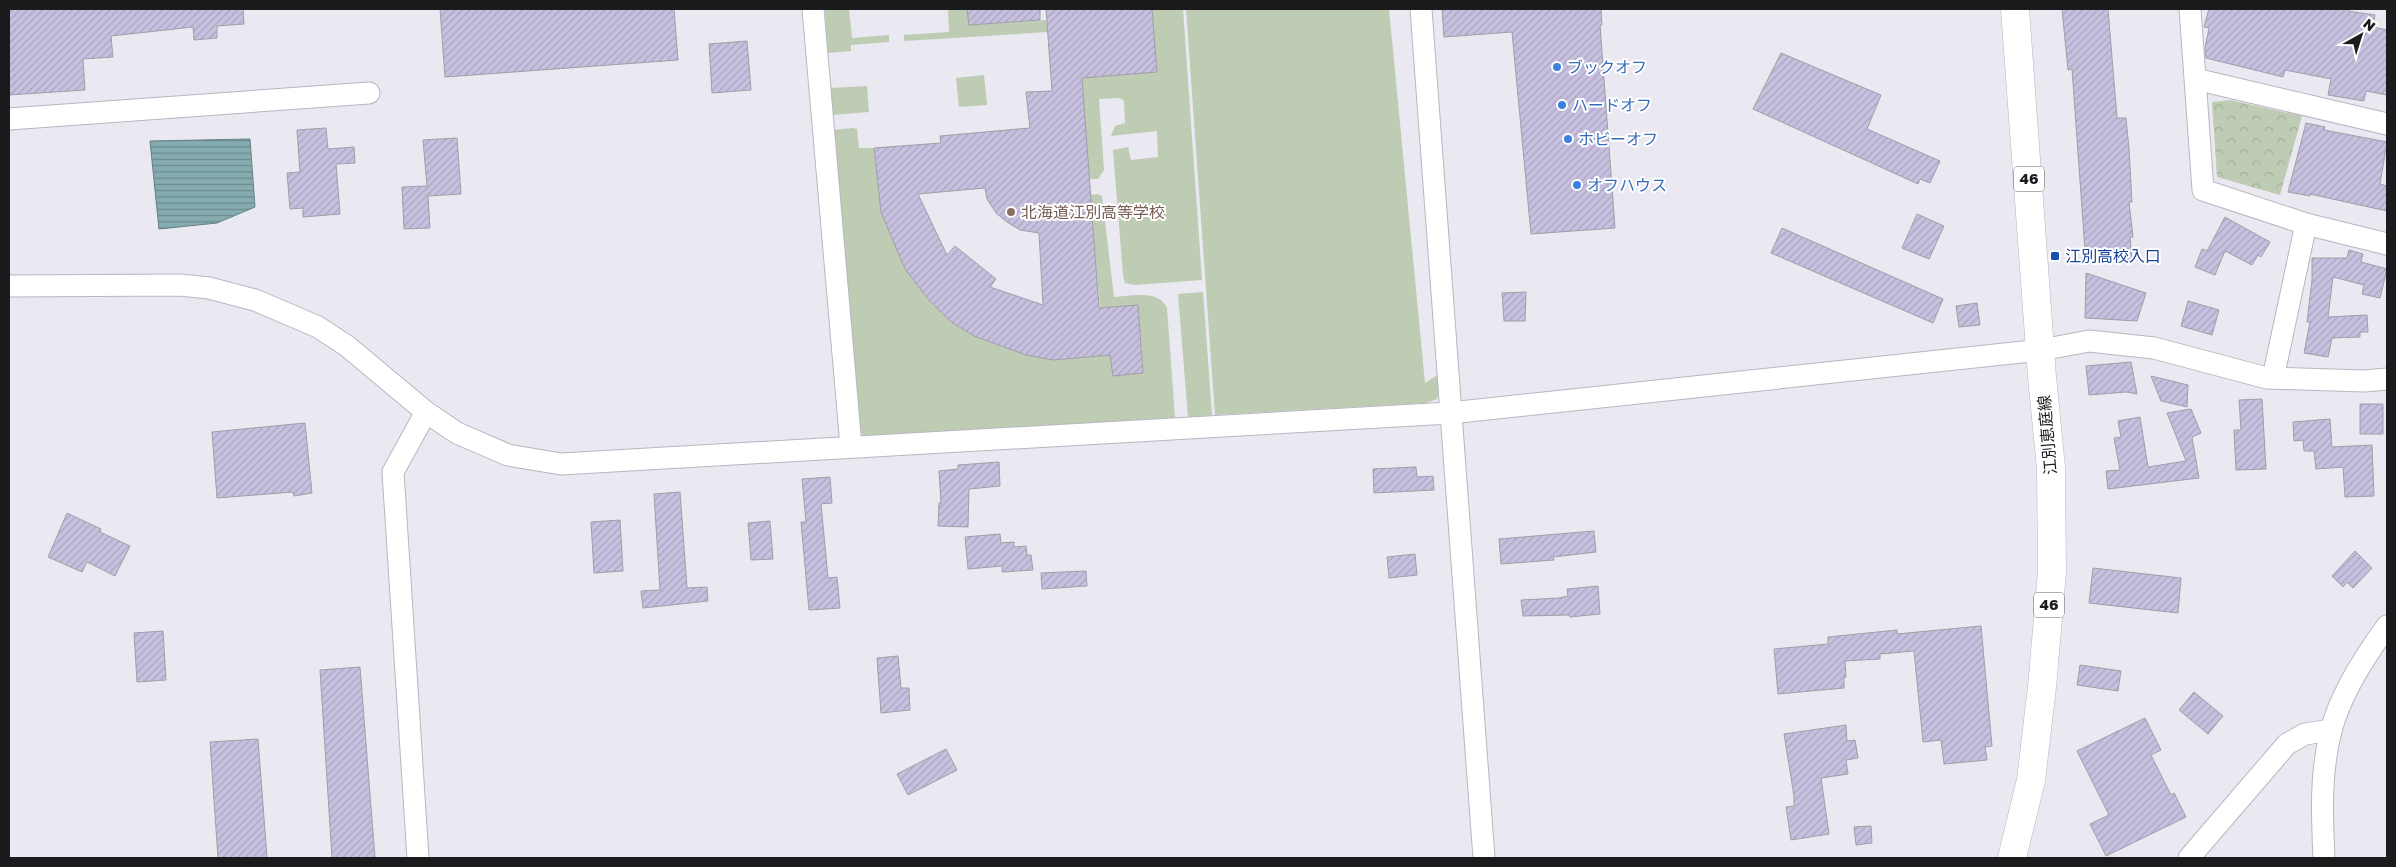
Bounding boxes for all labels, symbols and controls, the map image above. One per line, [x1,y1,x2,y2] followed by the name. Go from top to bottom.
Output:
[2336,10,2386,60] north arrow
[2360,15,2379,34] text: N
[1567,57,1647,77] place label: ブックオフ
[1551,61,1563,73] marker: ブックオフ
[1572,95,1652,115] place label: ハードオフ
[1556,99,1568,111] marker: ハードオフ
[1578,129,1658,149] place label: ホビーオフ
[1562,133,1574,145] marker: ホビーオフ
[2014,166,2044,192] road number: 46
[1587,175,1667,195] place label: オフハウス
[1571,179,1583,191] marker: オフハウス
[1021,202,1165,222] place label: 北海道江別高等学校
[1005,206,1017,218] marker: 北海道江別高等学校
[2065,246,2161,266] place label: 江別高校入口
[2049,250,2061,262] marker: 江別高校入口
[2034,394,2060,476] street label: 江別恵庭線
[2034,592,2064,618] road number: 46

